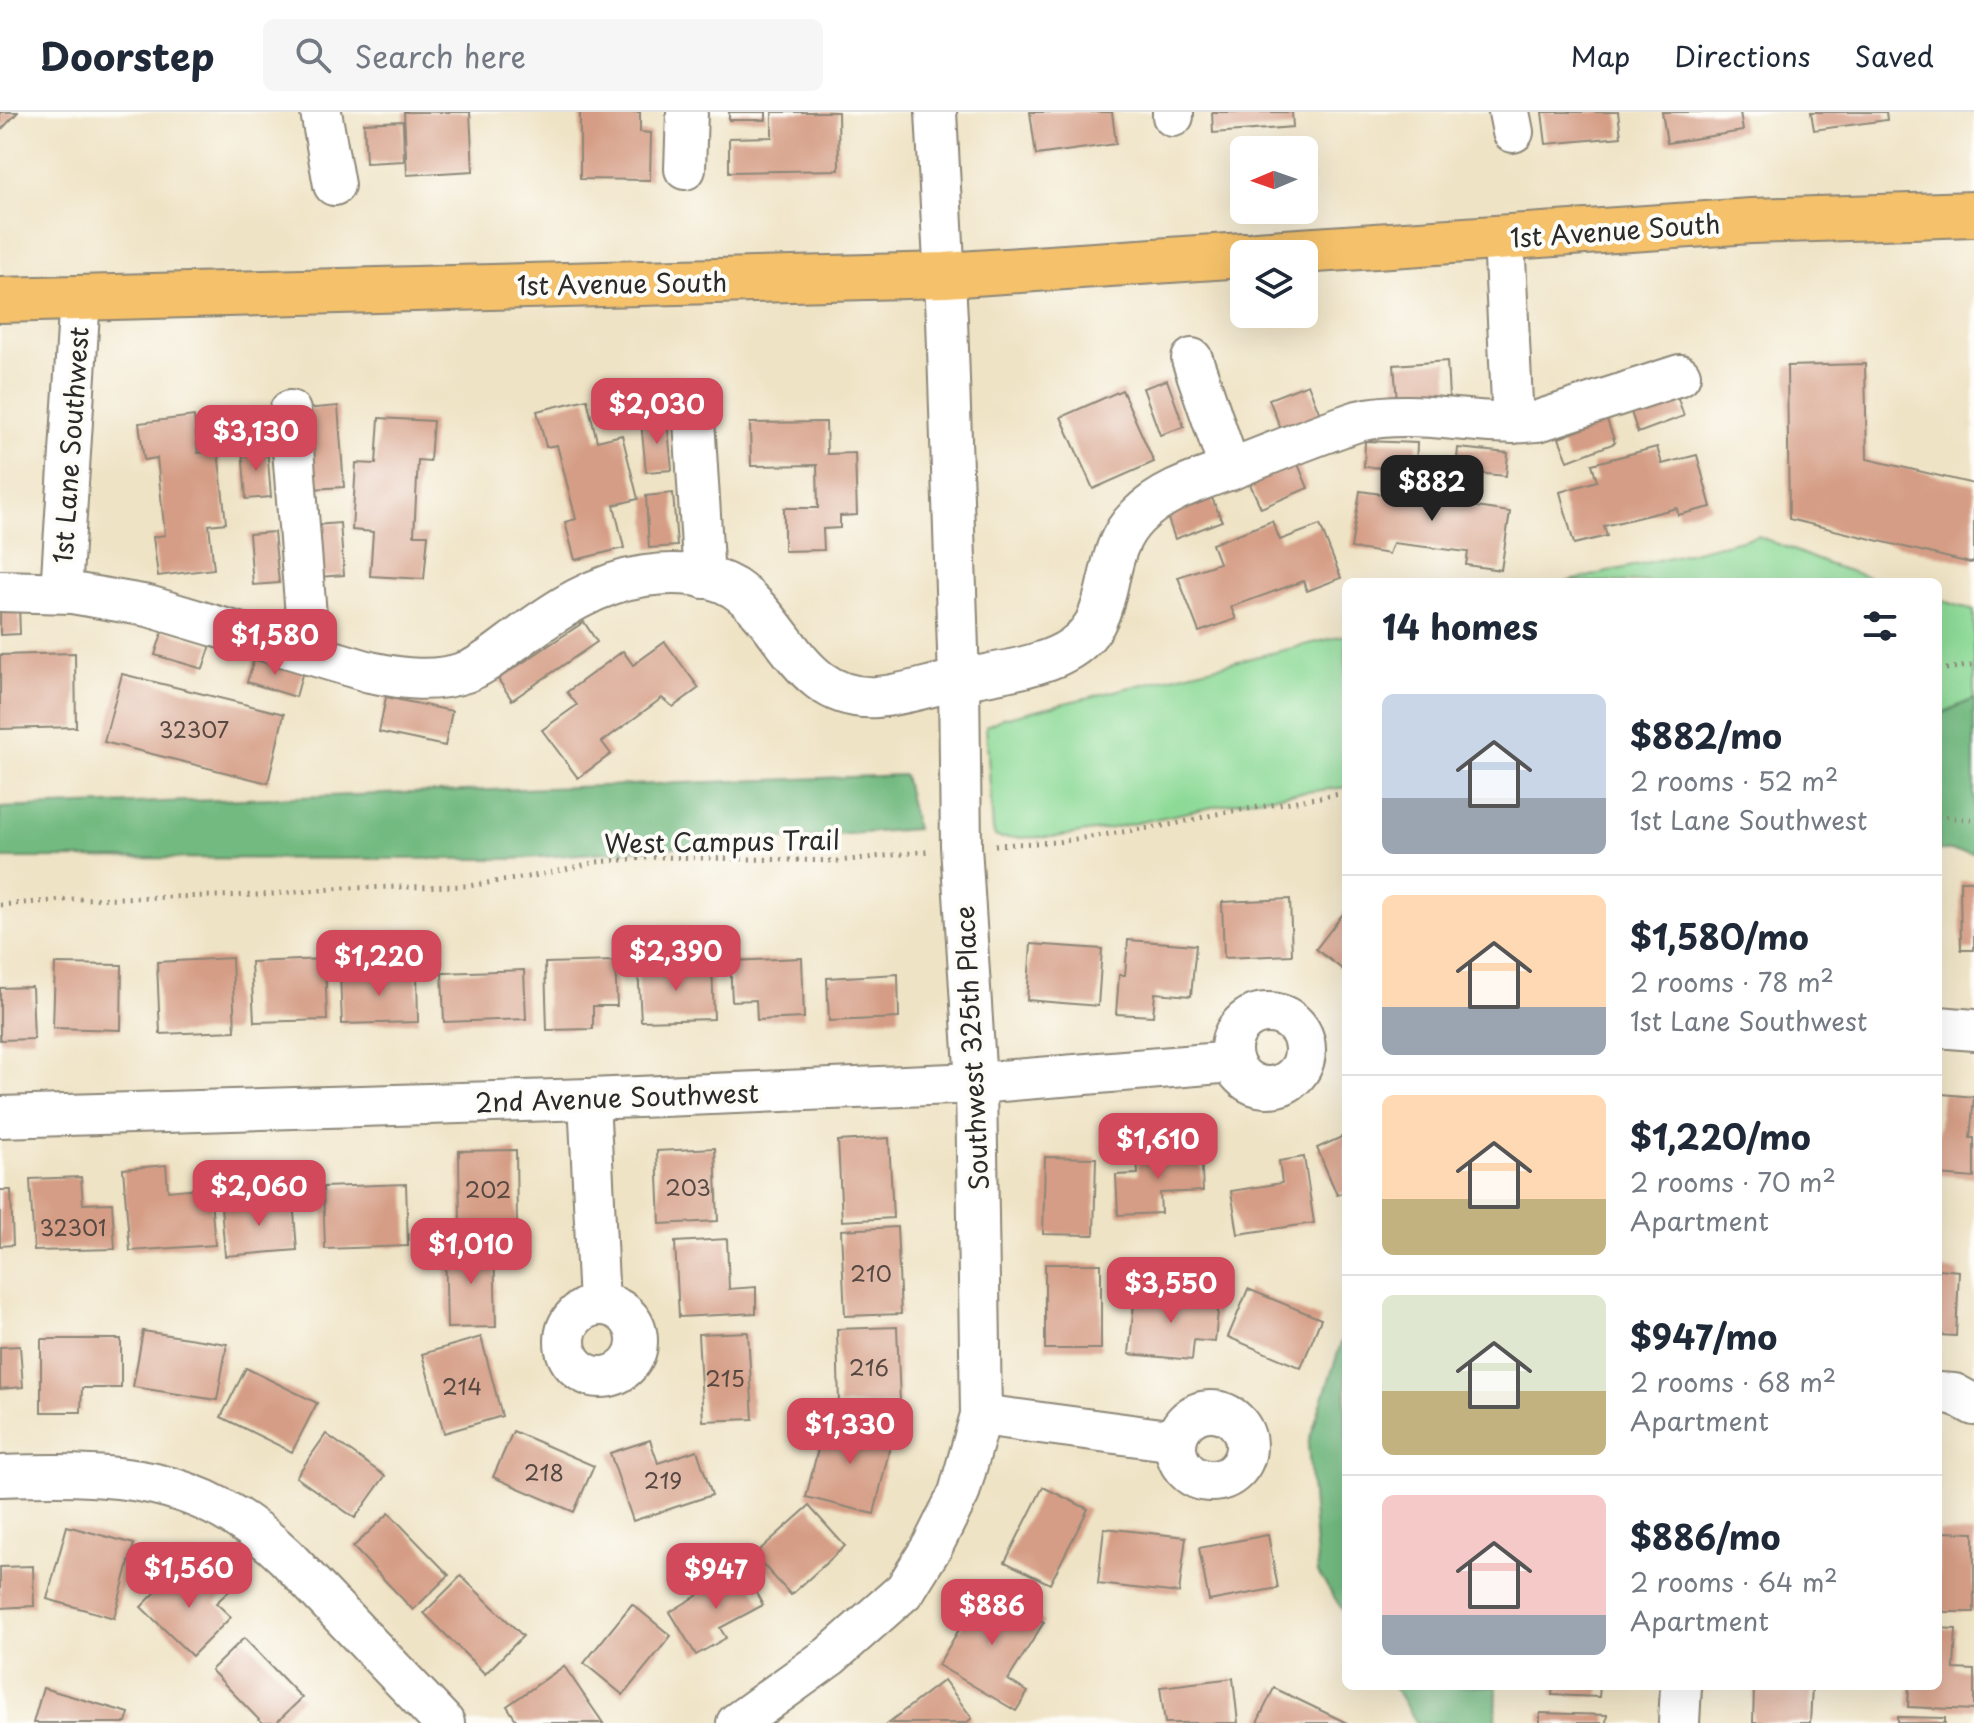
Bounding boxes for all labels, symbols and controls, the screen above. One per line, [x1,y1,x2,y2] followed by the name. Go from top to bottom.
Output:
[263,19,823,91] search box
[40,27,215,84] text: Doorstep
[291,33,335,77] icon: search
[355,33,526,78] text: Search here
[1571,34,1630,77] text: Map
[1674,34,1811,77] text: Directions
[1855,34,1934,77] text: Saved
[1230,136,1318,224] north arrow
[1230,136,1318,328] map controls
[1509,203,1721,257] street label: 1st Avenue South
[1230,240,1318,328] button: layers
[516,262,728,304] street label: 1st Avenue South
[42,325,98,565] street label: 1st Lane Southwest
[592,378,722,446] pin: $2,030
[609,384,705,423] text: $2,030
[191,405,321,473] pin: $3,130
[213,411,299,450] text: $3,130
[1385,455,1479,523] pin: $882
[1399,461,1465,500] text: $882
[1382,600,1538,652] text: 14 homes
[1858,604,1902,648] icon: filters
[210,609,340,677] pin: $1,580
[231,615,319,654] text: $1,580
[1630,709,1782,761] text: $882/mo
[159,712,229,745] house number: 32307
[1446,726,1542,822] icon: home
[1630,761,1838,800] text: 2 rooms · 52 m²
[1630,800,1867,839] text: 1st Lane Southwest
[604,819,840,863] street label: West Campus Trail
[944,905,998,1191] street label: Southwest 325th Place
[1630,910,1809,962] text: $1,580/mo
[611,925,741,993] pin: $2,390
[1446,927,1542,1023] icon: home
[314,930,444,998] pin: $1,220
[630,931,722,970] text: $2,390
[334,936,424,975] text: $1,220
[1630,962,1834,1001] text: 2 rooms · 78 m²
[1630,1001,1867,1040] text: 1st Lane Southwest
[475,1073,759,1121] street label: 2nd Avenue Southwest
[1630,1110,1811,1162] text: $1,220/mo
[1093,1113,1223,1181] pin: $1,610
[1117,1119,1199,1158] text: $1,610
[1446,1127,1542,1223] icon: home
[194,1160,324,1228] pin: $2,060
[1630,1162,1836,1201] text: 2 rooms · 70 m²
[211,1166,307,1205] text: $2,060
[665,1170,711,1203] house number: 203
[465,1172,511,1205] house number: 202
[1630,1201,1769,1240] text: Apartment
[40,1210,106,1243] house number: 32301
[406,1218,536,1286] pin: $1,010
[429,1224,513,1263] text: $1,010
[850,1256,892,1289] house number: 210
[1106,1257,1236,1325] pin: $3,550
[1125,1263,1217,1302] text: $3,550
[1630,1310,1777,1362] text: $947/mo
[1446,1327,1542,1423] icon: home
[849,1350,889,1383] house number: 216
[705,1361,745,1394] house number: 215
[1630,1362,1836,1401] text: 2 rooms · 68 m²
[442,1369,482,1402] house number: 214
[785,1398,915,1466] pin: $1,330
[1630,1401,1769,1440] text: Apartment
[805,1404,895,1443] text: $1,330
[524,1455,564,1488] house number: 218
[644,1463,682,1496] house number: 219
[1630,1510,1781,1562] text: $886/mo
[1446,1527,1542,1623] icon: home
[124,1542,254,1610] pin: $1,560
[669,1543,763,1611] pin: $947
[144,1548,234,1587] text: $1,560
[684,1549,748,1588] text: $947
[1630,1562,1838,1601] text: 2 rooms · 64 m²
[945,1579,1039,1647] pin: $886
[959,1585,1025,1624] text: $886
[1630,1601,1769,1640] text: Apartment

